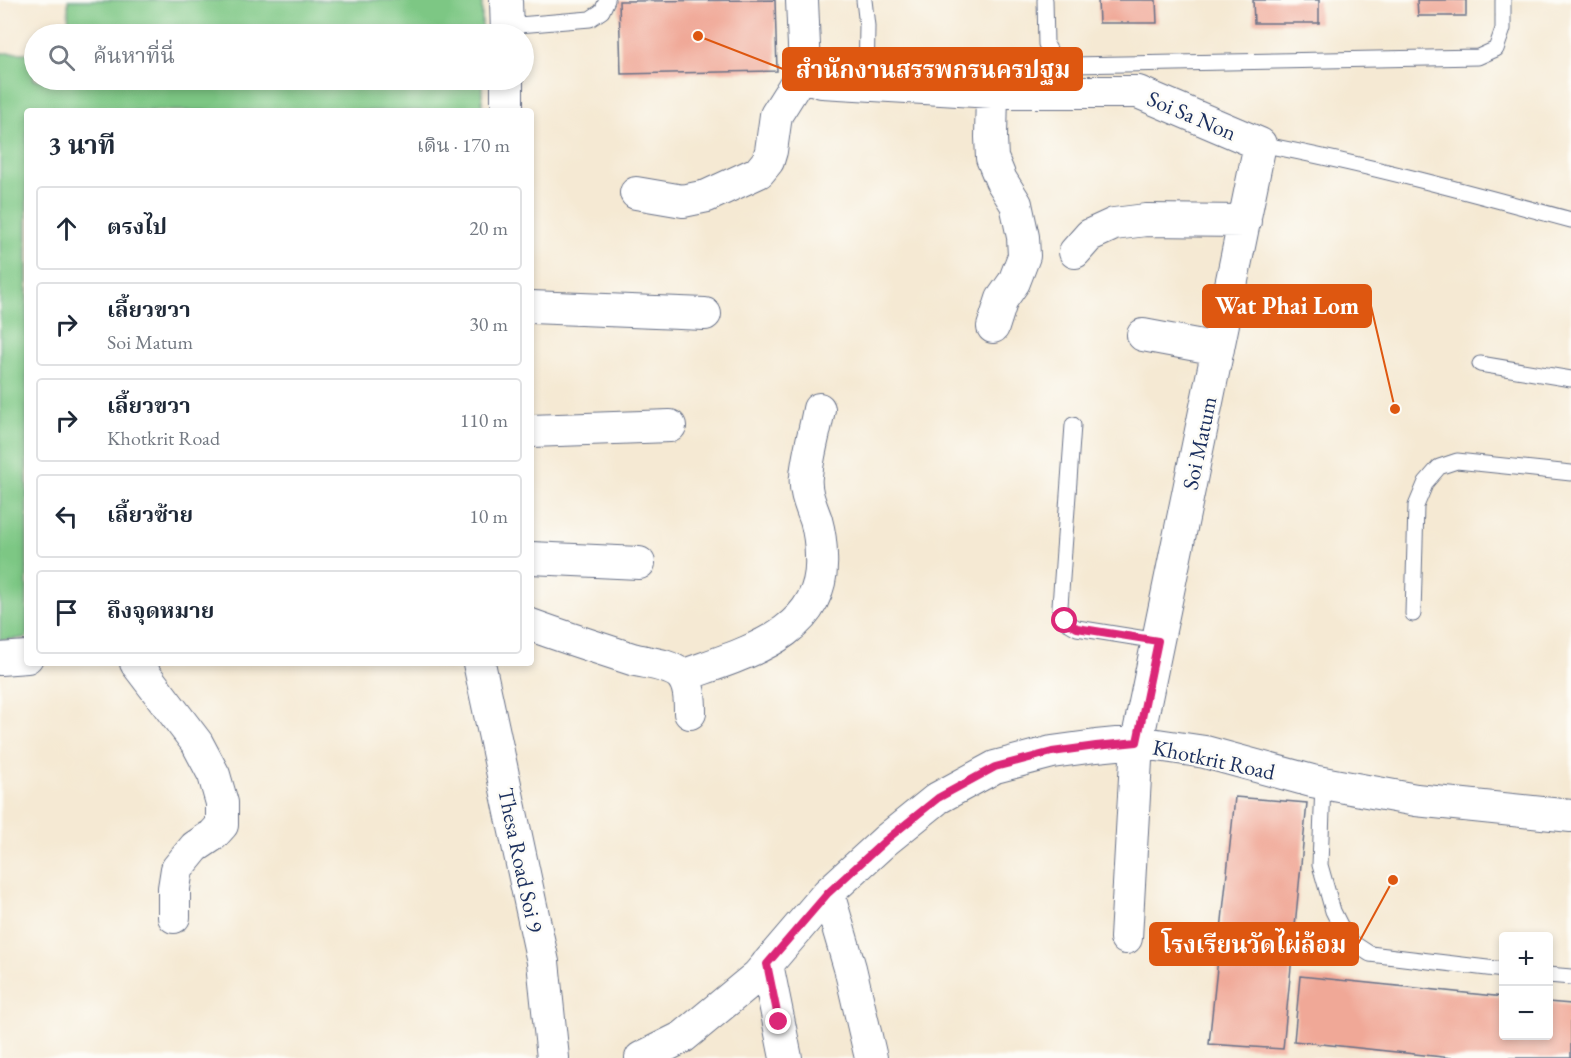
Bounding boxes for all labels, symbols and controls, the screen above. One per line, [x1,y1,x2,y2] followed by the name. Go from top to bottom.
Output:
[24,24,534,90] search box
[45,41,78,74] icon: search
[93,41,175,70] text: ค้นหาที่นี่
[783,48,1082,90] callout: สำนักงานสรรพกรนครปฐม
[796,54,1070,85] text: สำนักงานสรรพกรนครปฐม
[1143,84,1241,147] street label: Soi Sa Non
[48,128,115,162] text: 3 นาที
[417,132,510,158] text: เดิน · 170 m
[50,212,83,245] icon: ahead
[107,212,167,241] text: ตรงไป
[469,215,508,241] text: 20 m
[1203,285,1371,327] callout: Wat Phai Lom
[1215,290,1359,321] text: Wat Phai Lom
[107,295,191,324] text: เลี้ยวขวา
[50,308,83,341] icon: right
[469,311,508,337] text: 30 m
[107,329,193,355] text: Soi Matum
[107,391,191,420] text: เลี้ยวขวา
[1175,394,1224,492] street label: Soi Matum
[50,404,83,437] icon: right
[460,407,508,433] text: 110 m
[107,425,220,451] text: Khotkrit Road
[50,500,83,533] icon: left
[107,500,193,529] text: เลี้ยวซ้าย
[469,503,508,529] text: 10 m
[50,596,83,629] icon: arrive
[107,596,214,625] text: ถึงจุดหมาย
[1051,607,1077,633] route start
[1150,732,1279,787] street label: Khotkrit Road
[491,785,550,935] street label: Thesa Road Soi 9
[1150,923,1358,965] callout: โรงเรียนวัดไผ่ล้อม
[1161,928,1346,960] text: โรงเรียนวัดไผ่ล้อม
[1499,932,1553,1040] map controls
[1499,932,1553,986] button: +
[1499,986,1553,1040] button: −
[765,1008,791,1034] route end

